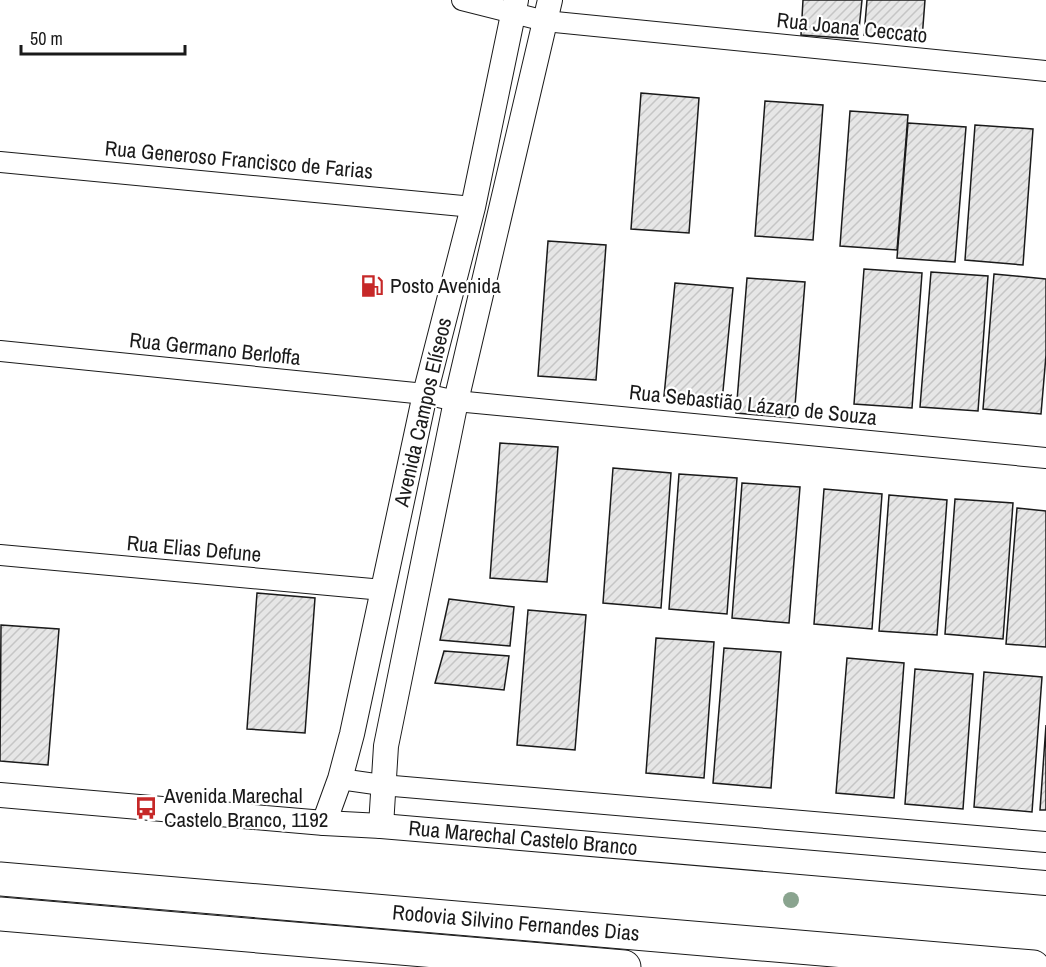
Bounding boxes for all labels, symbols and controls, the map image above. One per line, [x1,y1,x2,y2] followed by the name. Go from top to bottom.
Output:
[775,5,929,50] street label: Rua Joana Ceccato
[21,18,184,56] scale bar
[30,26,63,51] text: 50 m
[104,133,374,186] street label: Rua Generoso Francisco de Farias
[390,271,501,300] place label: Posto Avenida
[359,273,385,299] fuel station icon: Posto Avenida
[386,315,458,510] street label: Avenida Campos Elíseos
[128,325,303,372] street label: Rua Germano Berloffa
[628,377,879,432] street label: Rua Sebastião Lázaro de Souza
[126,528,263,569] street label: Rua Elias Defune
[163,781,328,834] place label: Avenida Marechal Castelo Branco, 1192
[133,795,159,821] bus stop icon: Avenida Marechal Castelo Branco, 1192
[407,813,639,862] street label: Rua Marechal Castelo Branco
[391,897,641,948] street label: Rodovia Silvino Fernandes Dias

